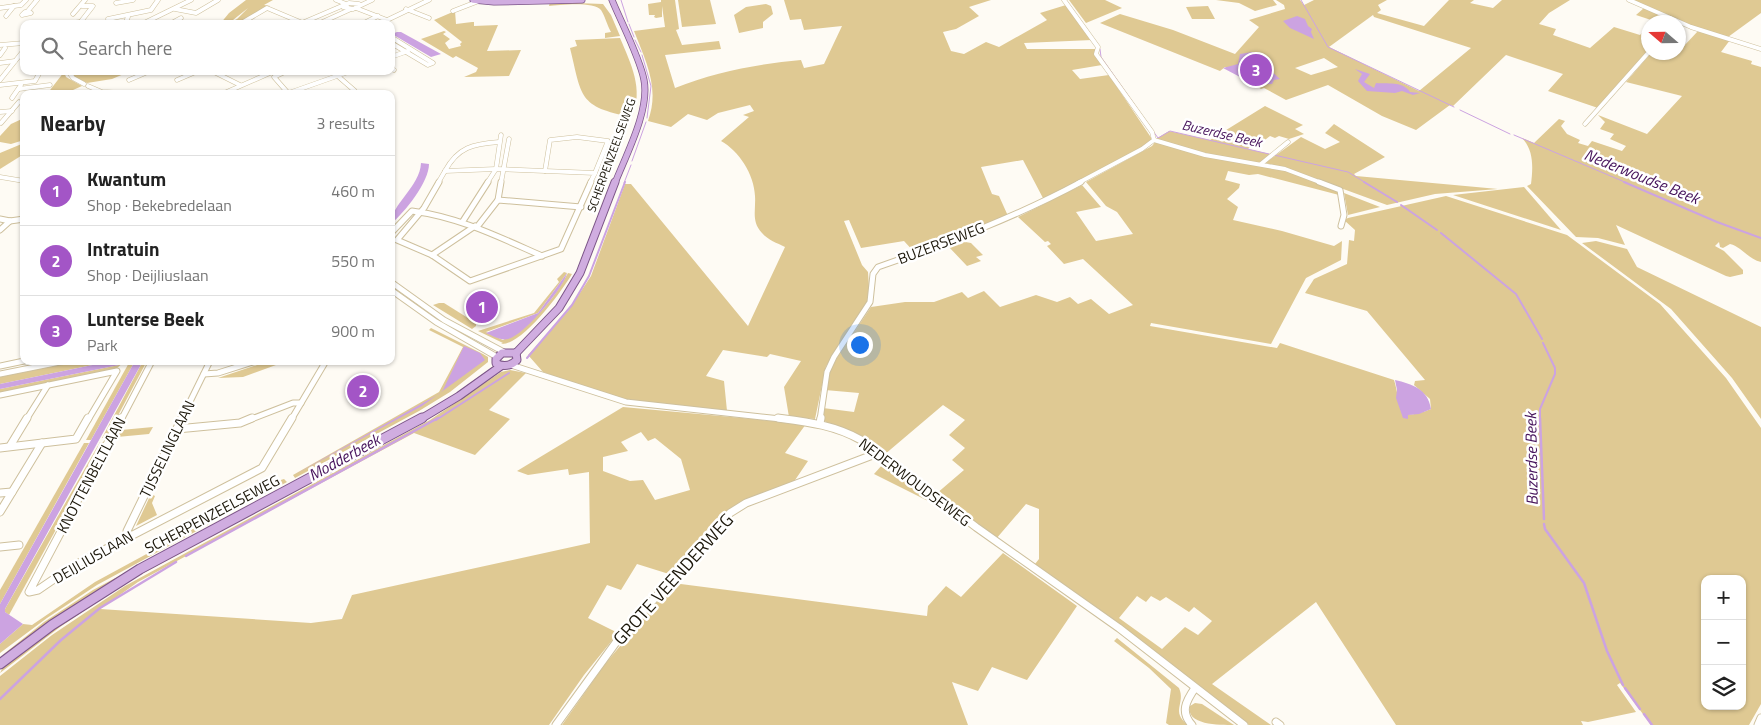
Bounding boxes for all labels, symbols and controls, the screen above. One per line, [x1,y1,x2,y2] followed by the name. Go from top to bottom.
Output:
[1641,15,1686,60] north arrow
[20,20,395,75] search box
[78,33,172,62] text: Search here
[38,34,66,62] icon: search
[1240,51,1272,89] pin: 3
[582,95,640,215] street label: SCHERPENZEELSEWEG
[40,107,105,139] text: Nearby
[316,111,375,135] text: 3 results
[1180,114,1266,153] water label: Buzerdse Beek
[1581,142,1705,211] water label: Nederwoudse Beek
[87,164,166,193] text: Kwantum
[52,179,60,203] text: 1
[331,179,375,203] text: 460 m
[87,193,232,217] text: Shop · Bekebredelaan
[894,216,988,270] street label: BUZERSEWEG
[87,234,159,263] text: Intratuin
[52,249,60,273] text: 2
[331,249,375,273] text: 550 m
[87,263,209,287] text: Shop · Deijliuslaan
[466,288,498,326] pin: 1
[87,304,204,333] text: Lunterse Beek
[52,319,60,343] text: 3
[331,319,375,343] text: 900 m
[847,332,873,358] your location
[87,333,118,357] text: Park
[347,372,379,410] pin: 2
[133,396,201,502] street label: TIJSSELINGLAAN
[1518,410,1544,506] water label: Buzerdse Beek
[51,413,131,537] street label: KNOTTENBELTLAAN
[304,427,386,487] water label: Modderbeek
[854,432,976,532] street label: NEDERWOUDSEWEG
[140,469,284,559] street label: SCHERPENZEELSEWEG
[606,507,740,651] street label: GROTE VEENDERWEG
[48,525,138,589] street label: DEIJLIUSLAAN
[1701,575,1746,710] map controls
[1701,575,1746,620] button: +
[1701,620,1746,665] button: −
[1701,665,1746,710] button: layers

